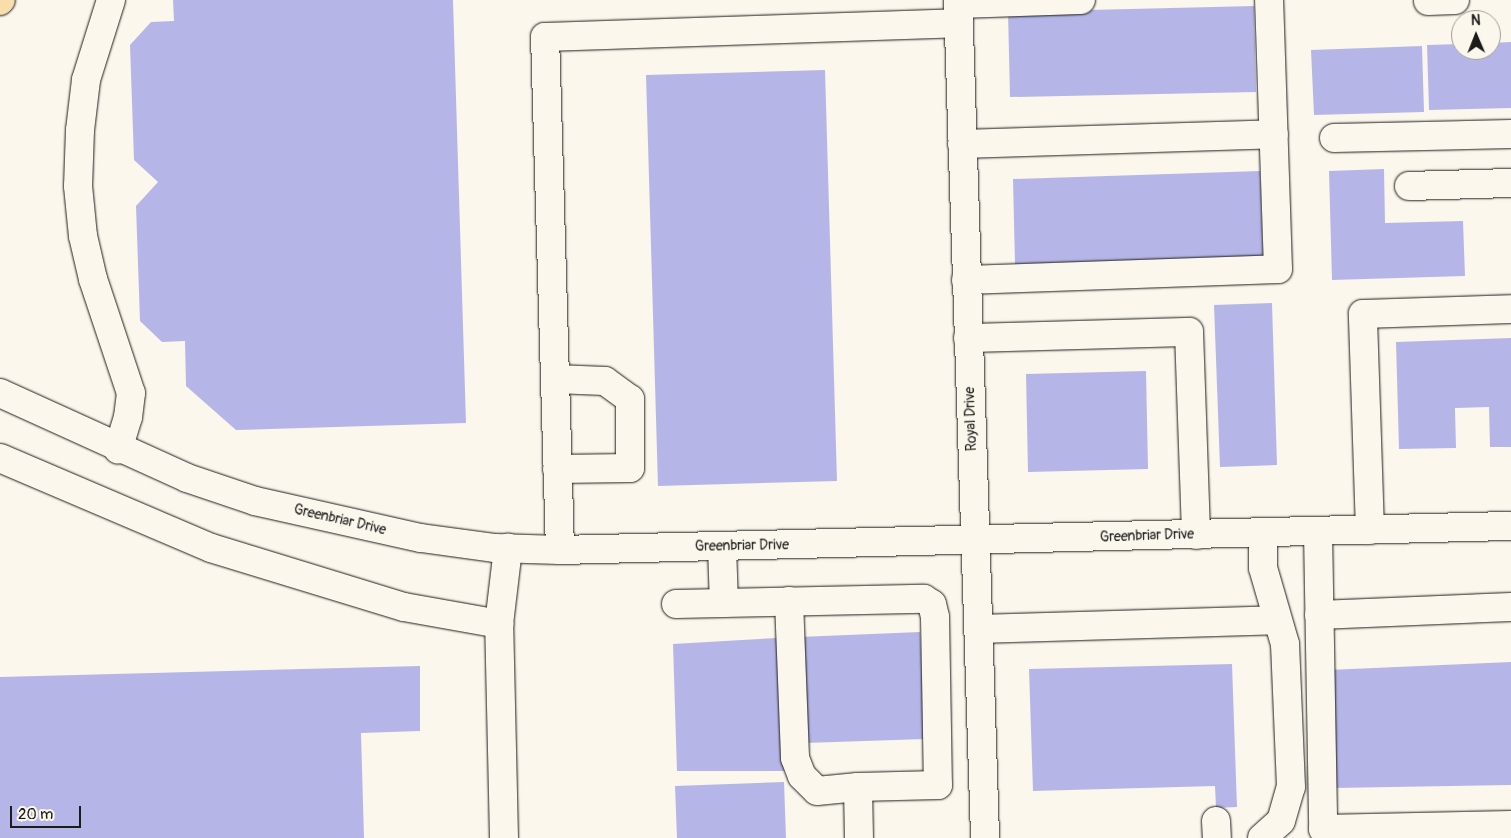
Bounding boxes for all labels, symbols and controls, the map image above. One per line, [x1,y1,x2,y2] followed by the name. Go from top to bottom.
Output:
[1451,10,1501,60] north arrow
[1471,12,1481,29] text: N
[961,387,981,451] street label: Royal Drive
[292,501,388,539] street label: Greenbriar Drive
[1100,526,1194,546] street label: Greenbriar Drive
[695,537,789,555] street label: Greenbriar Drive
[12,796,84,828] scale bar
[18,805,53,824] text: 20 m

